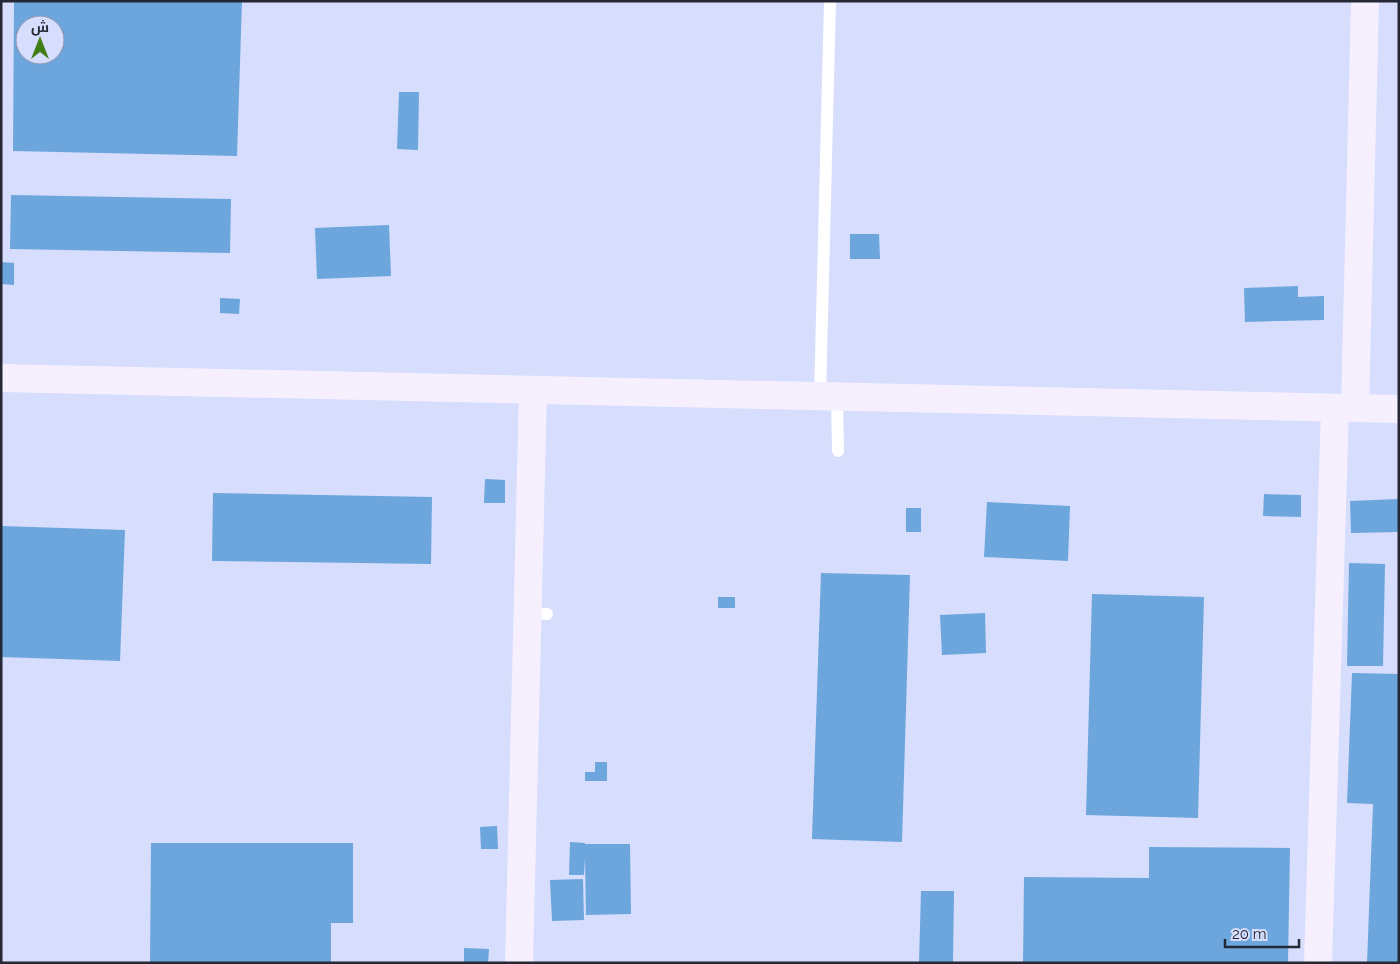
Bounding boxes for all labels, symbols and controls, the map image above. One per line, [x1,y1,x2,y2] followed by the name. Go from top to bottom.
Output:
[15,15,65,65] north arrow
[31,19,49,36] text: ش
[1225,916,1299,948] scale bar
[1232,925,1267,943] text: 20 m

